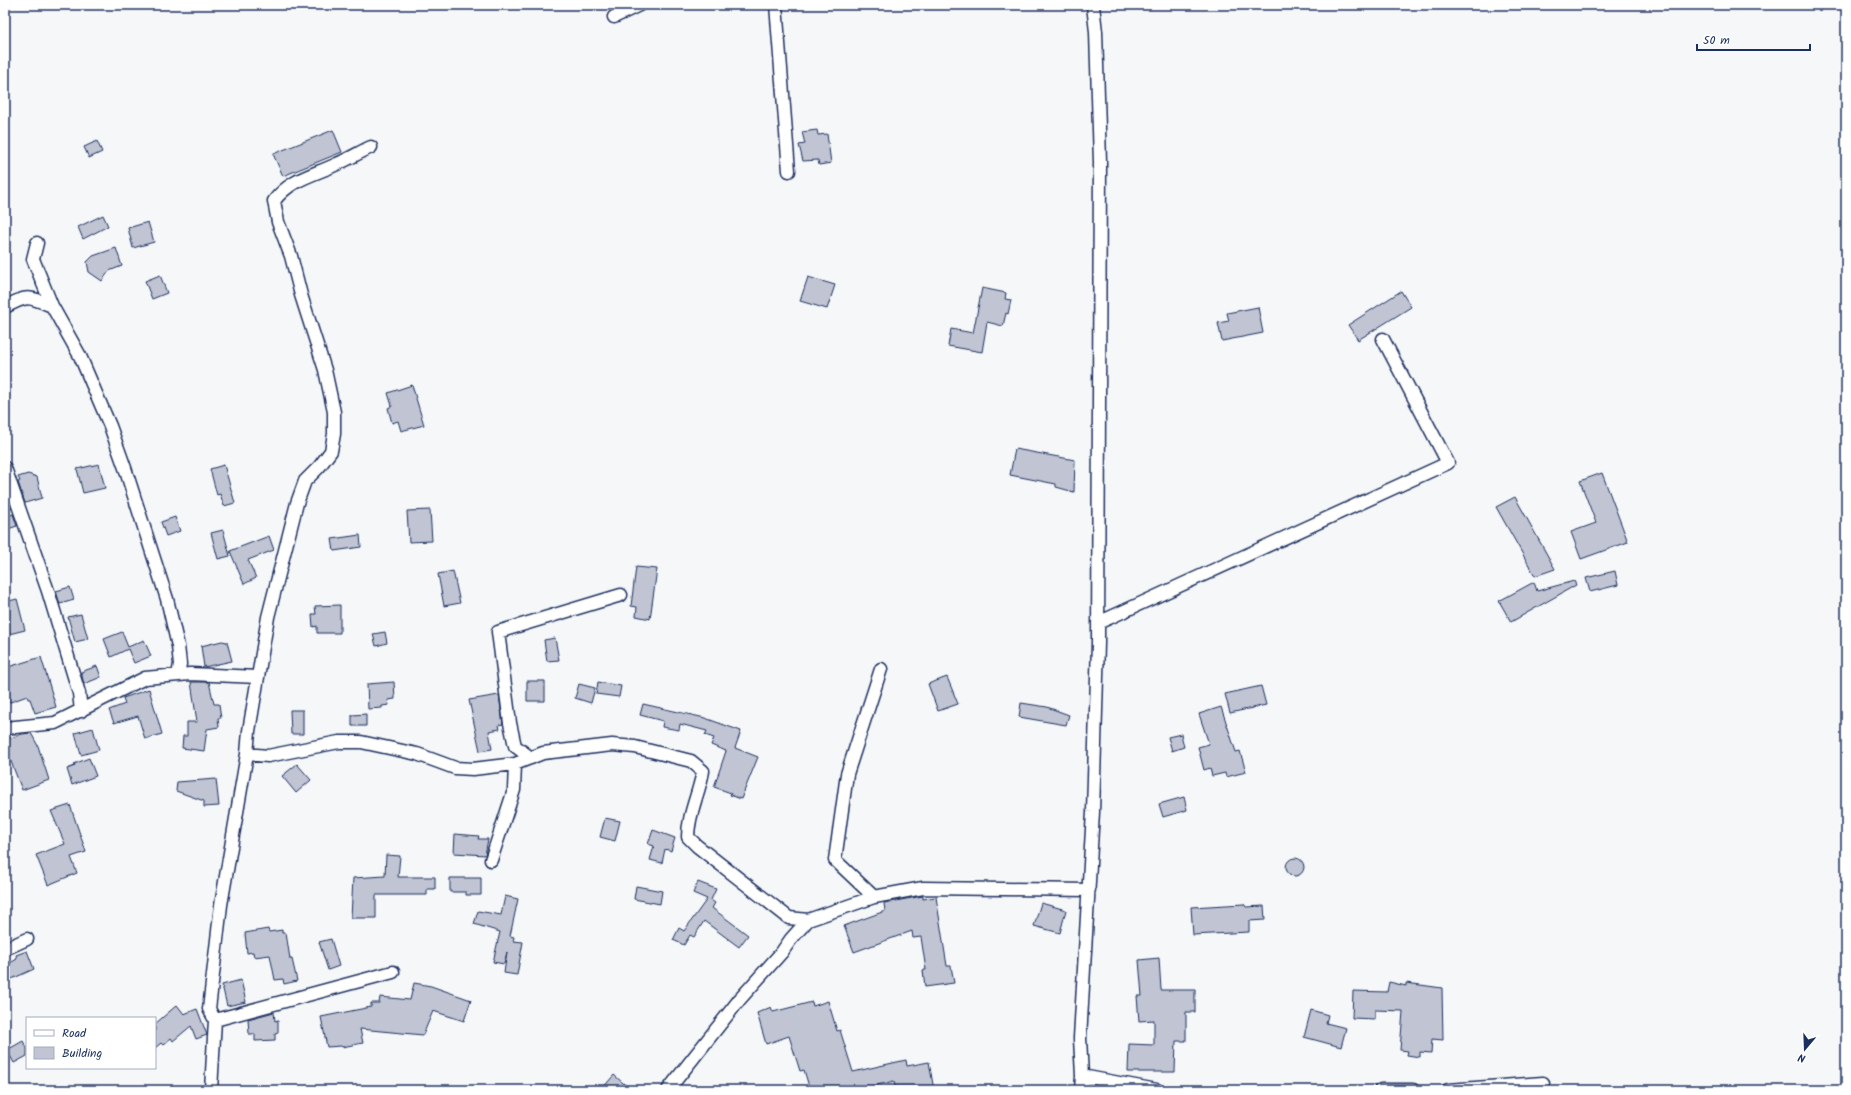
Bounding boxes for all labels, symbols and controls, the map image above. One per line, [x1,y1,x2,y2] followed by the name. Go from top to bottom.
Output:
[1697,26,1810,52] scale bar
[1703,31,1730,50] text: 50 m
[26,1017,156,1069] legend
[62,1024,87,1043] text: Road
[1785,1029,1825,1069] north arrow
[62,1044,102,1063] text: Building
[1796,1048,1808,1067] text: N

